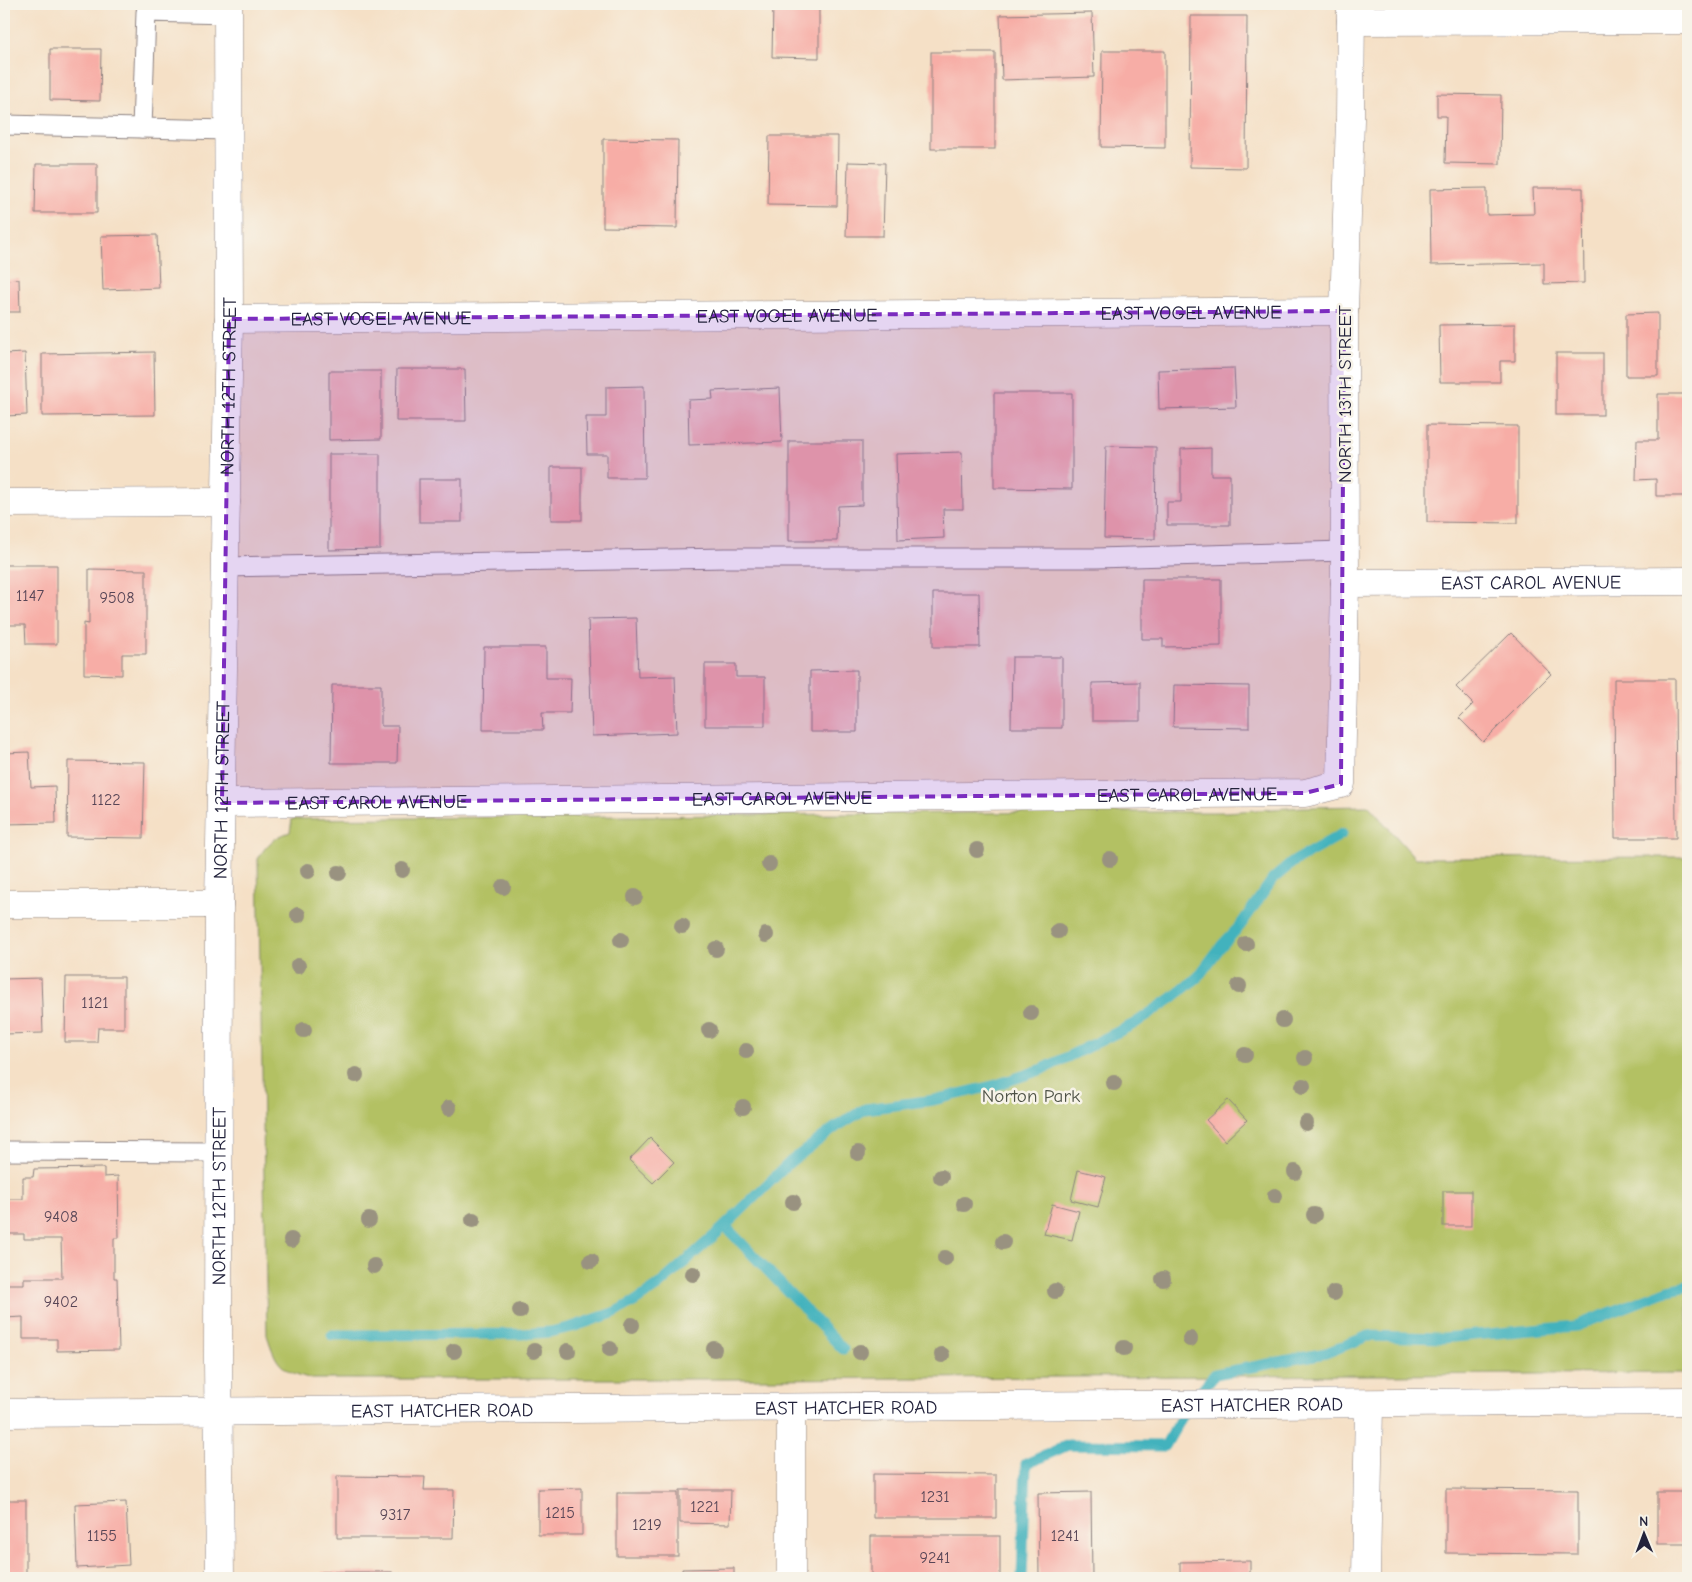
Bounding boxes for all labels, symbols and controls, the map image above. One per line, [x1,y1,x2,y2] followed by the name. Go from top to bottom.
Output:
[216,297,241,475] street label: NORTH 12TH STREET
[1100,301,1282,325] street label: EAST VOGEL AVENUE
[696,304,878,328] street label: EAST VOGEL AVENUE
[1334,305,1356,483] street label: NORTH 13TH STREET
[290,307,472,331] street label: EAST VOGEL AVENUE
[1441,571,1621,594] street label: EAST CAROL AVENUE
[16,587,44,605] house number: 1147
[99,589,135,607] house number: 9508
[209,701,234,879] street label: NORTH 12TH STREET
[1097,783,1277,807] street label: EAST CAROL AVENUE
[692,787,872,811] street label: EAST CAROL AVENUE
[91,791,121,809] house number: 1122
[287,791,467,814] street label: EAST CAROL AVENUE
[81,994,109,1012] house number: 1121
[982,1085,1081,1107] park label: Norton Park
[208,1107,231,1285] street label: NORTH 12TH STREET
[44,1208,78,1226] house number: 9408
[44,1293,78,1311] house number: 9402
[1161,1393,1343,1417] street label: EAST HATCHER ROAD
[755,1396,937,1420] street label: EAST HATCHER ROAD
[351,1399,533,1423] street label: EAST HATCHER ROAD
[920,1488,950,1506] house number: 1231
[690,1498,720,1516] house number: 1221
[545,1504,575,1522] house number: 1215
[380,1506,411,1524] house number: 9317
[1620,1510,1670,1560] north arrow
[1639,1513,1648,1530] text: N
[632,1516,662,1534] house number: 1219
[87,1527,117,1545] house number: 1155
[1051,1527,1079,1545] house number: 1241
[920,1549,950,1567] house number: 9241

